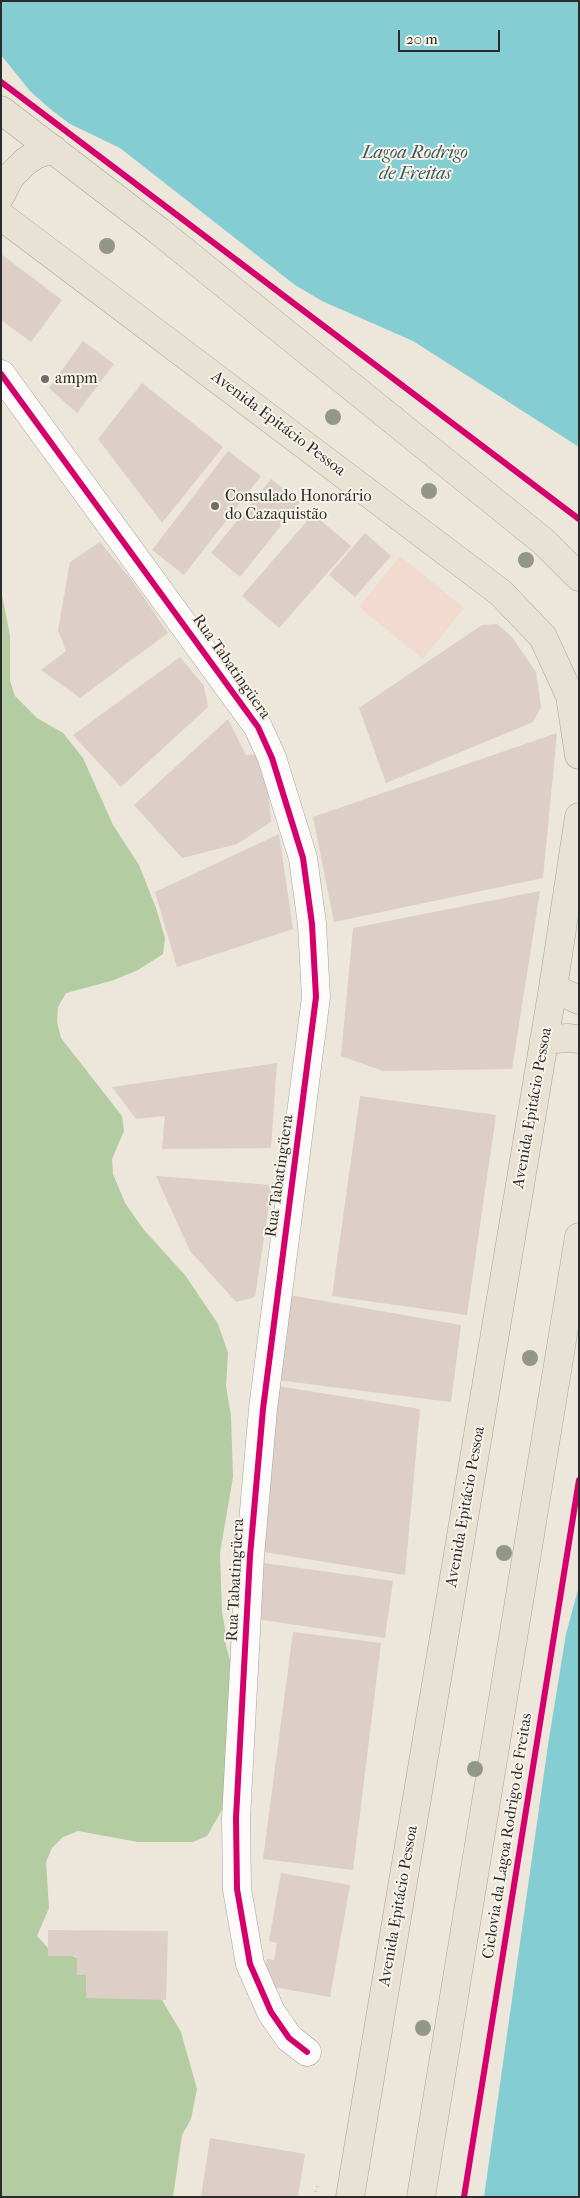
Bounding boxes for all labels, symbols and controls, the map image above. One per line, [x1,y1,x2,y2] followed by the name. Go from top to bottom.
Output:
[400,20,502,52] scale bar
[406,30,438,48] text: 20 m
[362,143,468,186] water label: Lagoa Rodrigo de Freitas
[207,367,349,481] street label: Avenida Epitácio Pessoa
[55,369,98,389] place label: ampm
[39,373,51,385] marker: ampm
[225,487,372,525] place label: Consulado Honorário do Cazaquistão
[209,500,221,512] marker: Consulado Honorário do Cazaquistão
[188,611,274,723] street label: Rua Tabatingüera
[509,1026,557,1190] street label: Avenida Epitácio Pessoa
[262,1114,298,1238] street label: Rua Tabatingüera
[442,1425,490,1589] street label: Avenida Epitácio Pessoa
[223,1518,249,1642] street label: Rua Tabatingüera
[479,1712,537,1960] street label: Ciclovia da Lagoa Rodrigo de Freitas
[375,1824,423,1988] street label: Avenida Epitácio Pessoa

